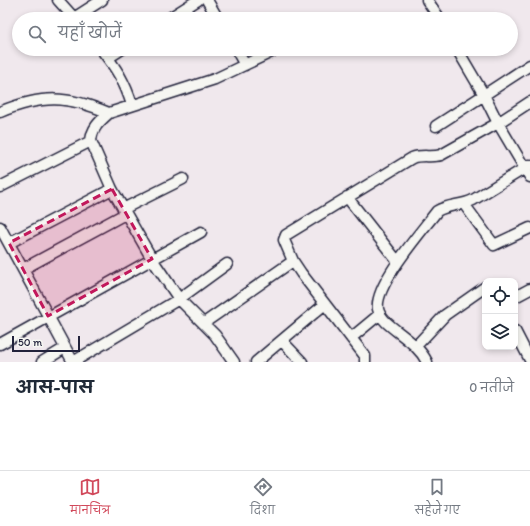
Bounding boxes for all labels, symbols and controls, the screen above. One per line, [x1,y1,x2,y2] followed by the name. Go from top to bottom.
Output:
[12,12,518,56] search box
[26,23,48,45] icon: search
[58,24,122,42] text: यहाँ खोजें
[482,278,518,350] map controls
[482,278,518,314] button: locate
[482,314,518,350] button: layers
[12,334,80,353] scale bar
[18,336,42,349] text: 50 m
[16,377,94,397] text: आस-पास
[469,380,514,395] text: 0 नतीजे
[70,476,110,522] tab: मानचित्र
[250,476,275,522] tab: दिशा
[415,476,460,522] tab: सहेजे गए

